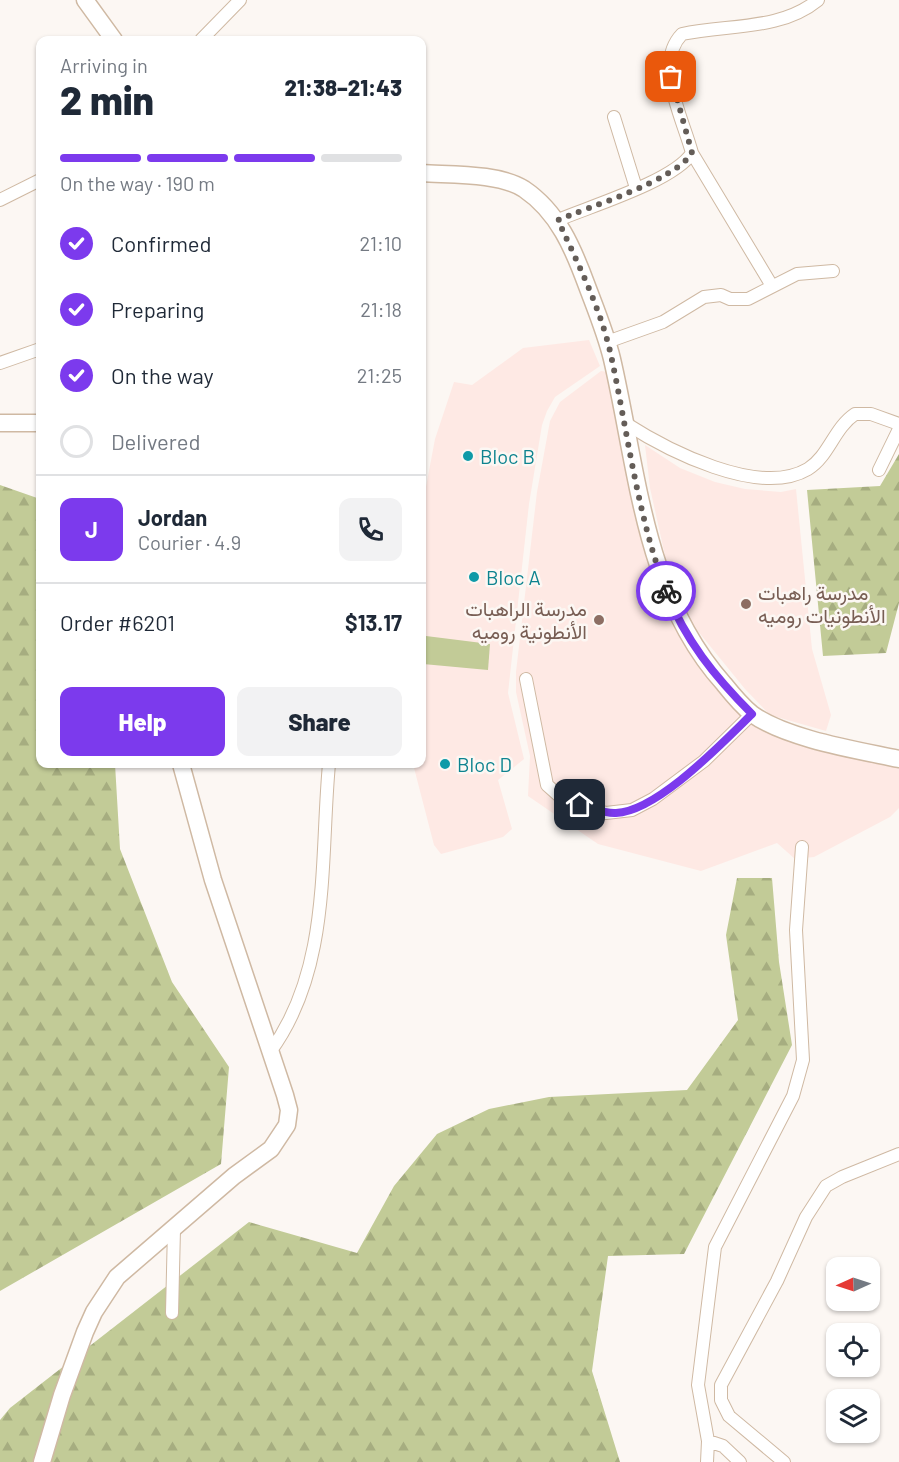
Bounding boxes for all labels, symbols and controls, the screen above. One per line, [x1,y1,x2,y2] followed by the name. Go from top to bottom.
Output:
[645,51,696,102] pin
[60,53,148,77] text: Arriving in
[654,60,687,93] icon: bag
[284,74,402,100] text: 21:38–21:43
[60,76,154,123] text: 2 min
[60,171,215,195] text: On the way · 190 m
[60,227,93,260] icon: check
[111,230,211,256] text: Confirmed
[359,231,402,255] text: 21:10
[60,293,93,326] icon: check
[111,296,204,322] text: Preparing
[360,297,402,321] text: 21:18
[60,359,93,392] icon: check
[111,362,214,388] text: On the way
[357,363,402,387] text: 21:25
[111,428,200,454] text: Delivered
[480,444,535,468] place label: Bloc B
[461,449,475,463] marker: Bloc B
[339,498,402,561] button: phone
[138,504,207,530] text: Jordan
[85,516,98,542] text: J
[138,530,241,554] text: Courier · 4.9
[636,561,696,621] courier
[486,565,541,589] place label: Bloc A
[467,570,481,584] marker: Bloc A
[650,575,683,608] icon: bike
[758,580,886,629] place label: مدرسة راهبات الأنطونيات روميه
[465,596,587,645] place label: مدرسة الراهبات الأنطونية روميه
[739,597,753,611] marker: مدرسة راهبات الأنطونيات روميه
[60,609,175,635] text: Order #6201
[345,609,402,635] text: $13.17
[592,613,606,627] marker: مدرسة الراهبات الأنطونية روميه
[60,687,225,756] button: Help
[237,687,402,756] button: Share
[457,752,512,776] place label: Bloc D
[438,757,452,771] marker: Bloc D
[554,779,605,830] pin
[563,788,596,821] icon: home
[826,1257,880,1311] north arrow
[826,1257,880,1443] map controls
[826,1323,880,1377] button: locate
[826,1389,880,1443] button: layers

